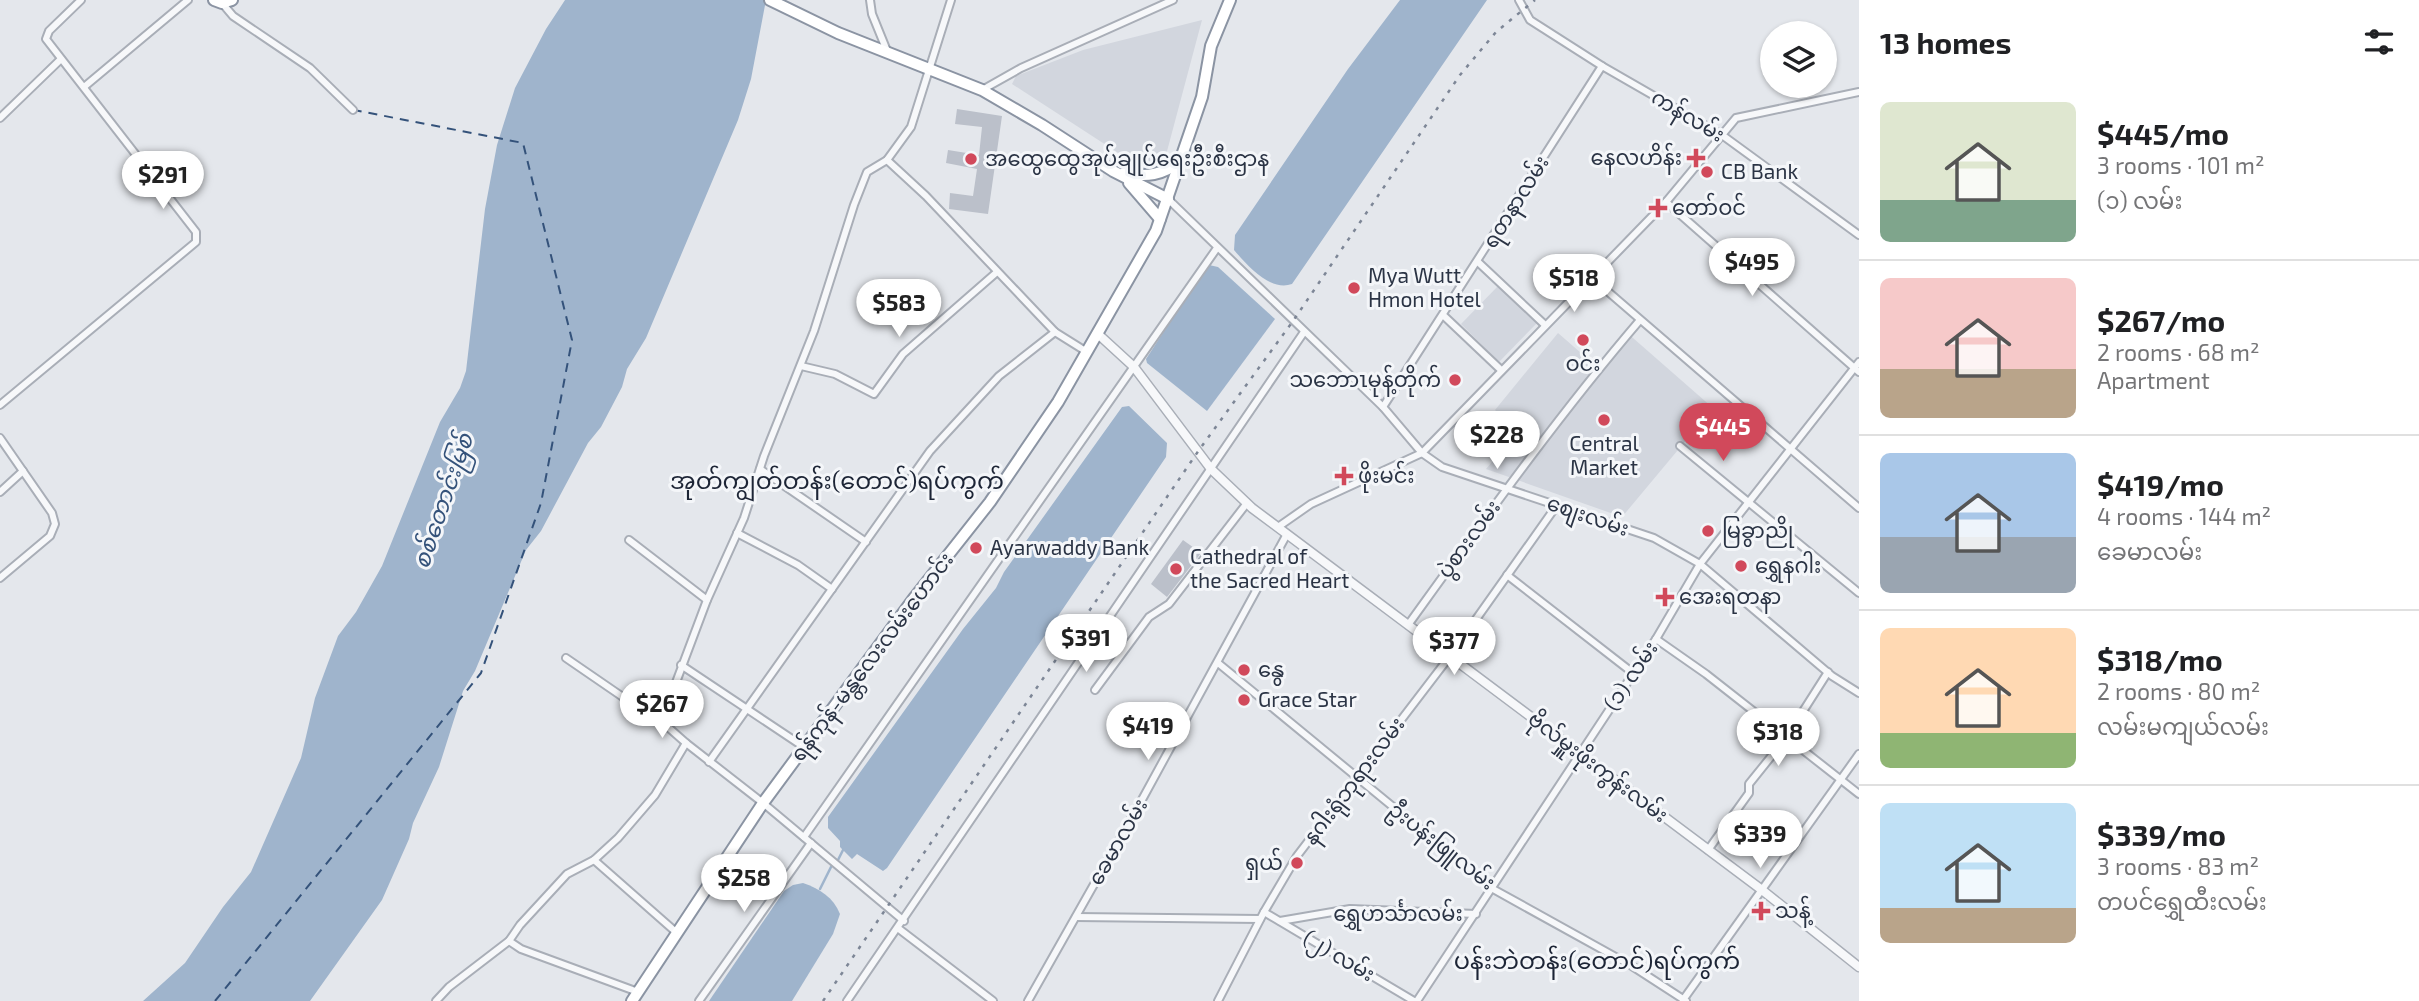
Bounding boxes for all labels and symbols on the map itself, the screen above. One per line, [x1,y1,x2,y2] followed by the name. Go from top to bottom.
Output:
[1645,82,1731,151] street label: ကန်လမ်း
[1591,142,1682,175] place label: နေလဟိန်း
[985,143,1269,177] place label: အထွေထွေအုပ်ချုပ်ရေးဦးစီးဌာန
[1475,149,1558,255] street label: ရတနာလမ်း
[1688,150,1704,166] marker: နေလဟိန်း
[963,151,979,167] marker: အထွေထွေအုပ်ချုပ်ရေးဦးစီးဌာန
[122,152,204,211] pin: $291
[1721,158,1798,183] place label: CB Bank
[1699,164,1715,180] marker: CB Bank
[1672,192,1746,219] place label: တော်ဝင်
[1650,200,1666,216] marker: တော်ဝင်
[1711,238,1793,298] pin: $495
[1533,254,1615,314] pin: $518
[1368,262,1481,311] place label: Mya Wutt Hmon Hotel
[858,280,940,339] pin: $583
[1346,280,1362,296] marker: Mya Wutt Hmon Hotel
[1575,332,1591,348] marker: ဝင်း
[1565,348,1601,375] place label: ဝင်း
[1289,364,1441,397] place label: သဘောၤမုန့်တိုက်
[1447,372,1463,388] marker: သဘောၤမုန့်တိုက်
[1682,404,1764,463] pin: $445
[1456,412,1538,471] pin: $228
[1596,412,1612,428] marker: Central Market
[405,428,484,574] water label: စစ်တောင်းမြစ်
[1569,430,1640,479] place label: Central Market
[1358,460,1415,493] place label: ဖိုးမင်း
[670,465,1004,502] district label: အုတ်ကျွတ်တန်း(တောင်)ရပ်ကွက်
[1336,468,1352,484] marker: ဖိုးမင်း
[1542,487,1633,547] street label: စျေးလမ်း
[1430,493,1508,585] street label: ပွဲစားလမ်း
[1722,515,1795,548] place label: မြခွာညို
[1700,523,1716,539] marker: မြခွာညို
[990,534,1150,559] place label: Ayarwaddy Bank
[968,540,984,556] marker: Ayarwaddy Bank
[1190,543,1349,592] place label: Cathedral of the Sacred Heart
[783,546,962,769] street label: ရန်ကုန်-မန္တလေးလမ်းဟောင်း
[1755,551,1821,583] place label: ရွှေနဂါး
[1733,558,1749,574] marker: ရွှေနဂါး
[1168,561,1184,577] marker: Cathedral of the Sacred Heart
[1679,583,1781,614] place label: အေးရတနာ
[1657,589,1673,605] marker: အေးရတနာ
[1045,614,1127,674] pin: $391
[1413,618,1495,677] pin: $377
[1596,635,1662,714] street label: (၁) လမ်း
[1258,656,1284,686] place label: နွေ
[1236,662,1252,678] marker: နွေ
[621,680,703,740] pin: $267
[1258,686,1357,711] place label: Grace Star
[1236,692,1252,708] marker: Grace Star
[1107,702,1189,762] pin: $419
[1520,703,1675,831] street label: ဗိုလ်မှူးဖိုးကွန်းလမ်း
[1737,708,1819,768] pin: $318
[1295,710,1414,852] street label: နဂါးရုံဘုရားလမ်း
[1080,792,1152,889] street label: ခေမာလမ်း
[1381,794,1502,899] street label: ဦးပန်းဖြူလမ်း
[1719,810,1801,870] pin: $339
[1245,847,1283,880] place label: ရှယ်
[703,855,785,914] pin: $258
[1289,855,1305,871] marker: ရှယ်
[1775,895,1814,928] place label: သန့်
[1333,898,1463,931] street label: ရွှေဟင်္သာလမ်း
[1753,903,1769,919] marker: သန့်
[1296,922,1381,991] street label: (၂) လမ်း
[1454,945,1740,980] district label: ပန်းဘဲတန်း(တောင်)ရပ်ကွက်

